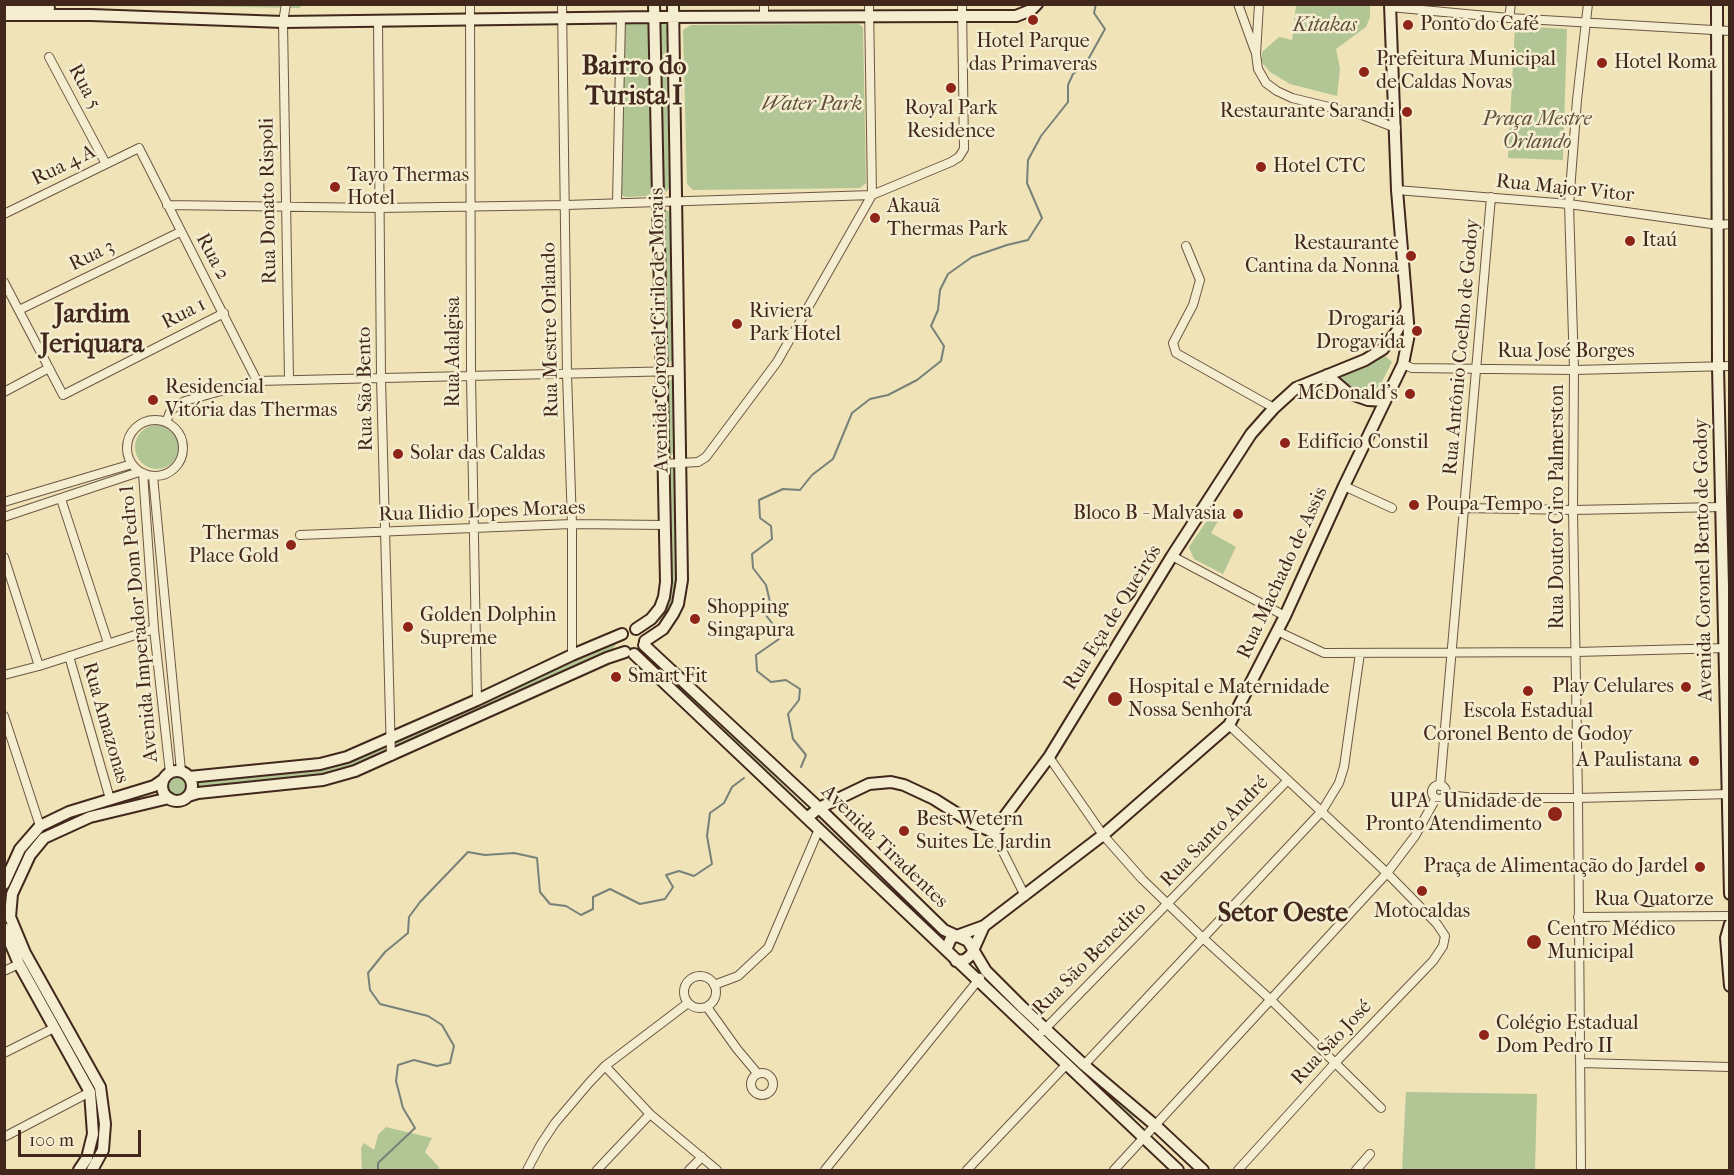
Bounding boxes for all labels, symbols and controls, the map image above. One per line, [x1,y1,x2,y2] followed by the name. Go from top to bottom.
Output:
[1026,13,1040,27] marker: Hotel Parque das Primaveras
[1420,13,1539,37] place label: Ponto do Café
[1293,14,1357,38] park label: Kitakas
[1401,18,1415,32] marker: Ponto do Café
[969,30,1097,77] place label: Hotel Parque das Primaveras
[1376,48,1556,95] place label: Prefeitura Municipal de Caldas Novas
[1614,51,1717,75] place label: Hotel Roma
[582,52,686,113] district label: Bairro do Turista I
[1595,56,1609,70] marker: Hotel Roma
[62,60,106,114] street label: Rua 5
[1357,65,1371,79] marker: Prefeitura Municipal de Caldas Novas
[944,81,958,95] marker: Royal Park Residence
[762,93,862,117] park label: Water Park
[905,97,997,144] place label: Royal Park Residence
[1220,100,1395,124] place label: Restaurante Sarandi
[1400,105,1414,119] marker: Restaurante Sarandi
[1482,108,1592,155] park label: Praça Mestre Orlando
[256,117,282,285] street label: Rua Donato Rispoli
[28,140,100,192] street label: Rua 4 A
[1273,155,1366,179] place label: Hotel CTC
[1254,160,1268,174] marker: Hotel CTC
[347,164,469,211] place label: Tayo Thermas Hotel
[1495,170,1635,208] street label: Rua Major Vitor
[328,180,342,194] marker: Tayo Thermas Hotel
[646,188,674,472] street label: Avenida Coronel Cirilo de Morais
[887,195,1008,242] place label: Akauã Thermas Park
[868,211,882,225] marker: Akauã Thermas Park
[1439,218,1485,476] street label: Rua Antônio Coelho de Godoy
[1642,229,1677,253] place label: Itaú
[190,230,234,284] street label: Rua 2
[1245,232,1399,279] place label: Restaurante Cantina da Nonna
[1623,234,1637,248] marker: Itaú
[66,235,118,277] street label: Rua 3
[537,242,565,418] street label: Rua Mestre Orlando
[1404,249,1418,263] marker: Restaurante Cantina da Nonna
[158,293,210,335] street label: Rua 1
[442,297,466,407] street label: Rua Adalgisa
[40,300,144,362] district label: Jardim Jeriquara
[749,300,841,347] place label: Riviera Park Hotel
[1316,308,1405,355] place label: Drogaria Drogavida
[730,317,744,331] marker: Riviera Park Hotel
[1410,324,1424,338] marker: Drogaria Drogavida
[353,326,379,452] street label: Rua São Bento
[1497,340,1635,364] street label: Rua José Borges
[165,376,337,423] place label: Residencial Vitória das Thermas
[1297,382,1398,406] place label: McDonald's
[1546,384,1570,630] street label: Rua Doutor Ciro Palmerston
[1403,387,1417,401] marker: McDonald's
[146,393,160,407] marker: Residencial Vitória das Thermas
[1690,418,1718,702] street label: Avenida Coronel Bento de Godoy
[1297,431,1428,455] place label: Edifício Constil
[1278,436,1292,450] marker: Edifício Constil
[410,442,545,466] place label: Solar das Caldas
[391,447,405,461] marker: Solar das Caldas
[1233,483,1333,663] street label: Rua Machado de Assis
[116,485,164,763] street label: Avenida Imperador Dom Pedro l
[1426,493,1543,517] place label: Poupa Tempo
[378,496,586,528] street label: Rua Ilidio Lopes Moraes
[1407,498,1421,512] marker: Poupa Tempo
[1073,502,1226,526] place label: Bloco B - Malvasia
[1231,507,1245,521] marker: Bloco B - Malvasia
[189,522,279,569] place label: Thermas Place Gold
[284,538,298,552] marker: Thermas Place Gold
[1059,541,1167,695] street label: Rua Eça de Queirós
[707,596,795,643] place label: Shopping Singapura
[420,604,556,651] place label: Golden Dolphin Supreme
[688,612,702,626] marker: Shopping Singapura
[401,620,415,634] marker: Golden Dolphin Supreme
[76,660,134,786] street label: Rua Amazonas
[628,665,708,689] place label: Smart Fit
[609,670,623,684] marker: Smart Fit
[1552,675,1674,699] place label: Play Celulares
[1128,676,1329,723] place label: Hospital e Maternidade Nossa Senhora
[1679,680,1693,694] marker: Play Celulares
[1521,684,1535,698] marker: Escola Estadual Coronel Bento de Godoy
[1106,690,1124,708] marker: Hospital e Maternidade Nossa Senhora
[1423,700,1633,747] place label: Escola Estadual Coronel Bento de Godoy
[1576,749,1682,773] place label: A Paulistana
[1687,754,1701,768] marker: A Paulistana
[1156,771,1274,893] street label: Rua Santo André
[816,780,952,914] street label: Avenida Tiradentes
[1365,790,1542,837] place label: UPA - Unidade de Pronto Atendimento
[1546,805,1564,823] marker: UPA - Unidade de Pronto Atendimento
[916,808,1051,855] place label: Best Wetern Suites Le Jardin
[897,824,911,838] marker: Best Wetern Suites Le Jardin
[1423,855,1688,879] place label: Praça de Alimentação do Jardel
[1693,860,1707,874] marker: Praça de Alimentação do Jardel
[1415,884,1429,898] marker: Motocaldas
[1594,888,1714,912] street label: Rua Quatorze
[1028,897,1152,1021] street label: Rua São Benedito
[1218,899,1348,931] district label: Setor Oeste
[1374,900,1470,924] place label: Motocaldas
[1547,918,1675,965] place label: Centro Médico Municipal
[1525,933,1543,951] marker: Centro Médico Municipal
[1287,995,1377,1091] street label: Rua São José
[1496,1012,1639,1059] place label: Colégio Estadual Dom Pedro II
[1477,1028,1491,1042] marker: Colégio Estadual Dom Pedro II
[21,1118,144,1156] scale bar
[29,1130,74,1151] text: 100 m

